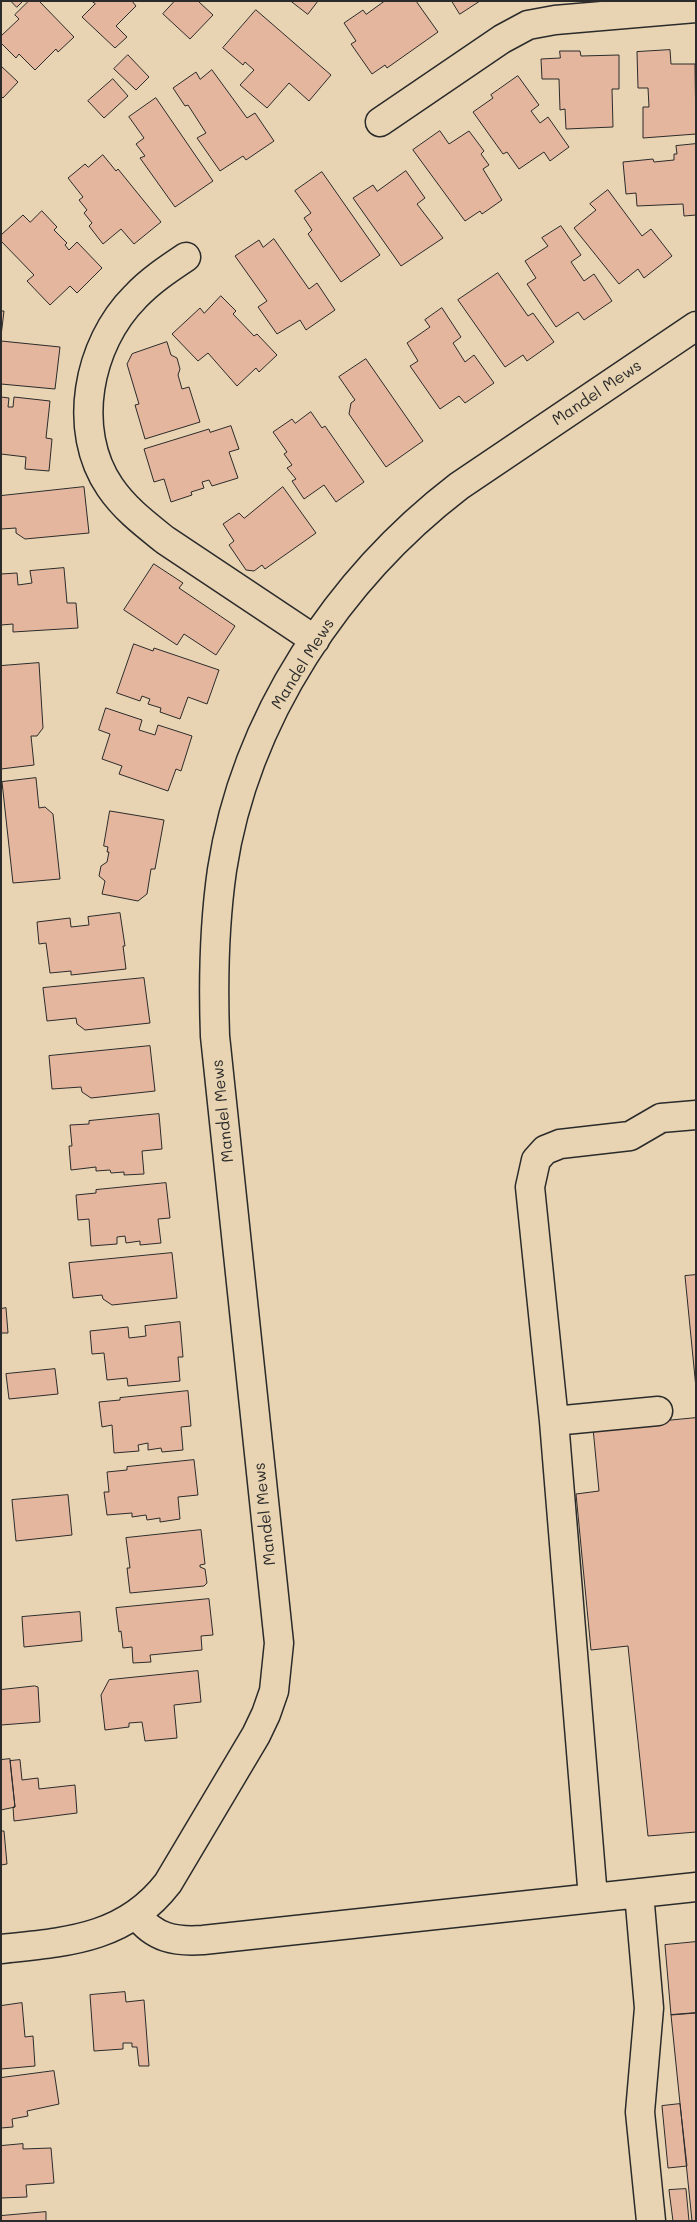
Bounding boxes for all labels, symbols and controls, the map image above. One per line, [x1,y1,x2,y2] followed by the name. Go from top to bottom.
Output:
[549,356,645,430] street label: Mandel Mews
[267,615,339,713] street label: Mandel Mews
[208,1058,238,1164] street label: Mandel Mews
[250,1461,280,1567] street label: Mandel Mews

